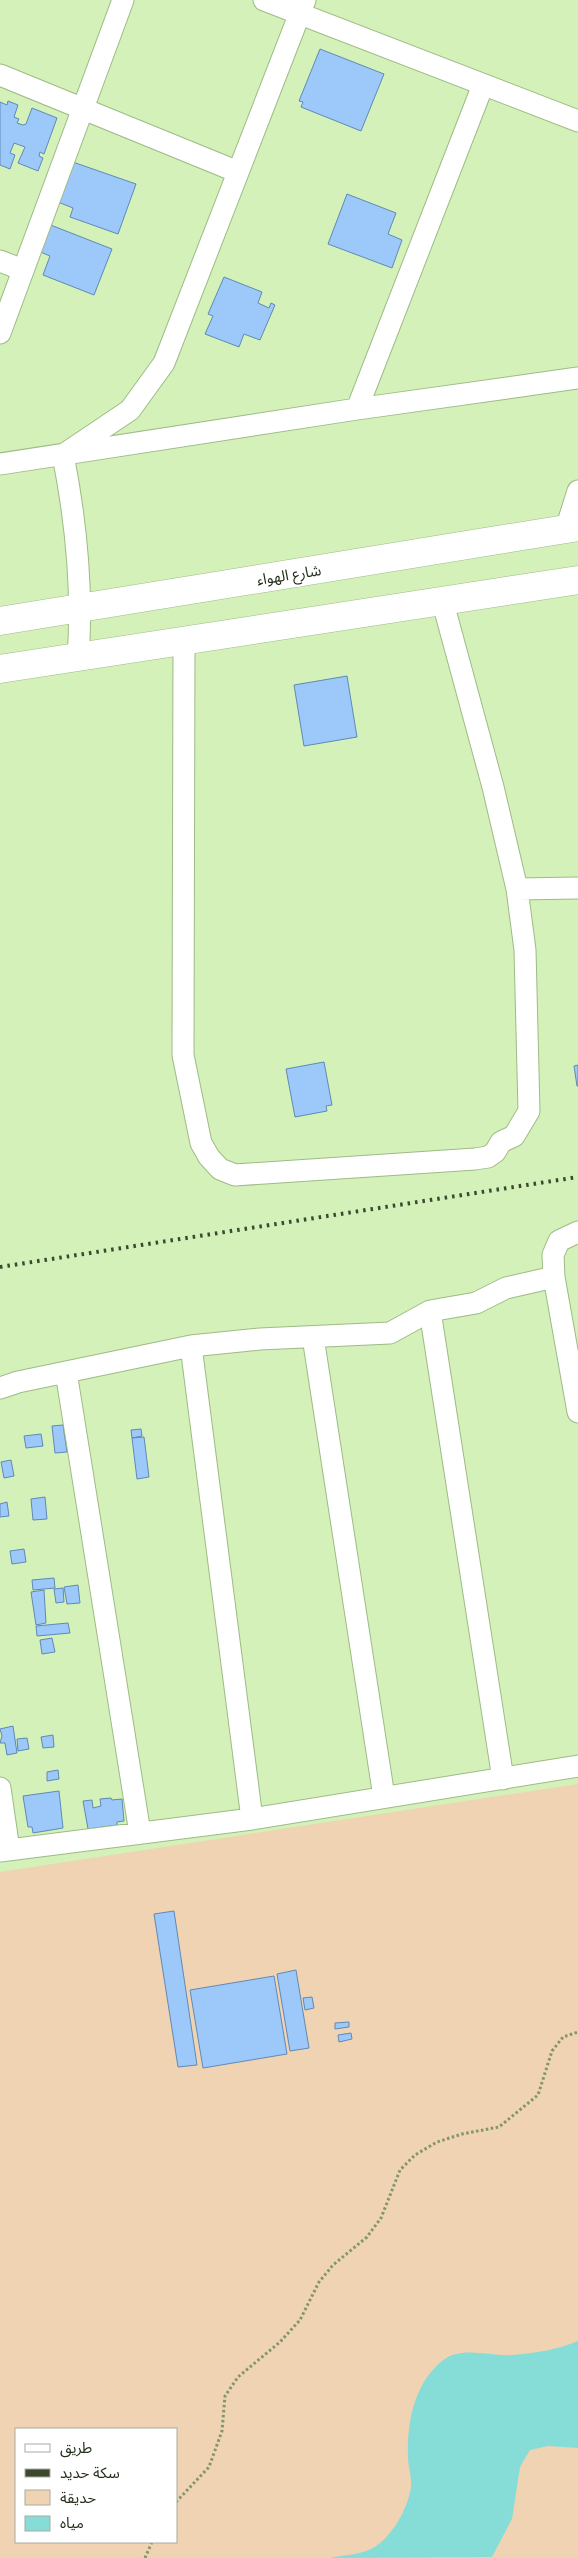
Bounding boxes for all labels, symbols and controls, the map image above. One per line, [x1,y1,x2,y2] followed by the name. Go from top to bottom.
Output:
[256,561,323,592] street label: شارع الهواء
[15,2428,178,2543] legend
[60,2439,92,2458] text: طريق
[60,2464,120,2482] text: سكة حديد
[60,2489,96,2507] text: حديقة
[60,2514,84,2532] text: مياه

